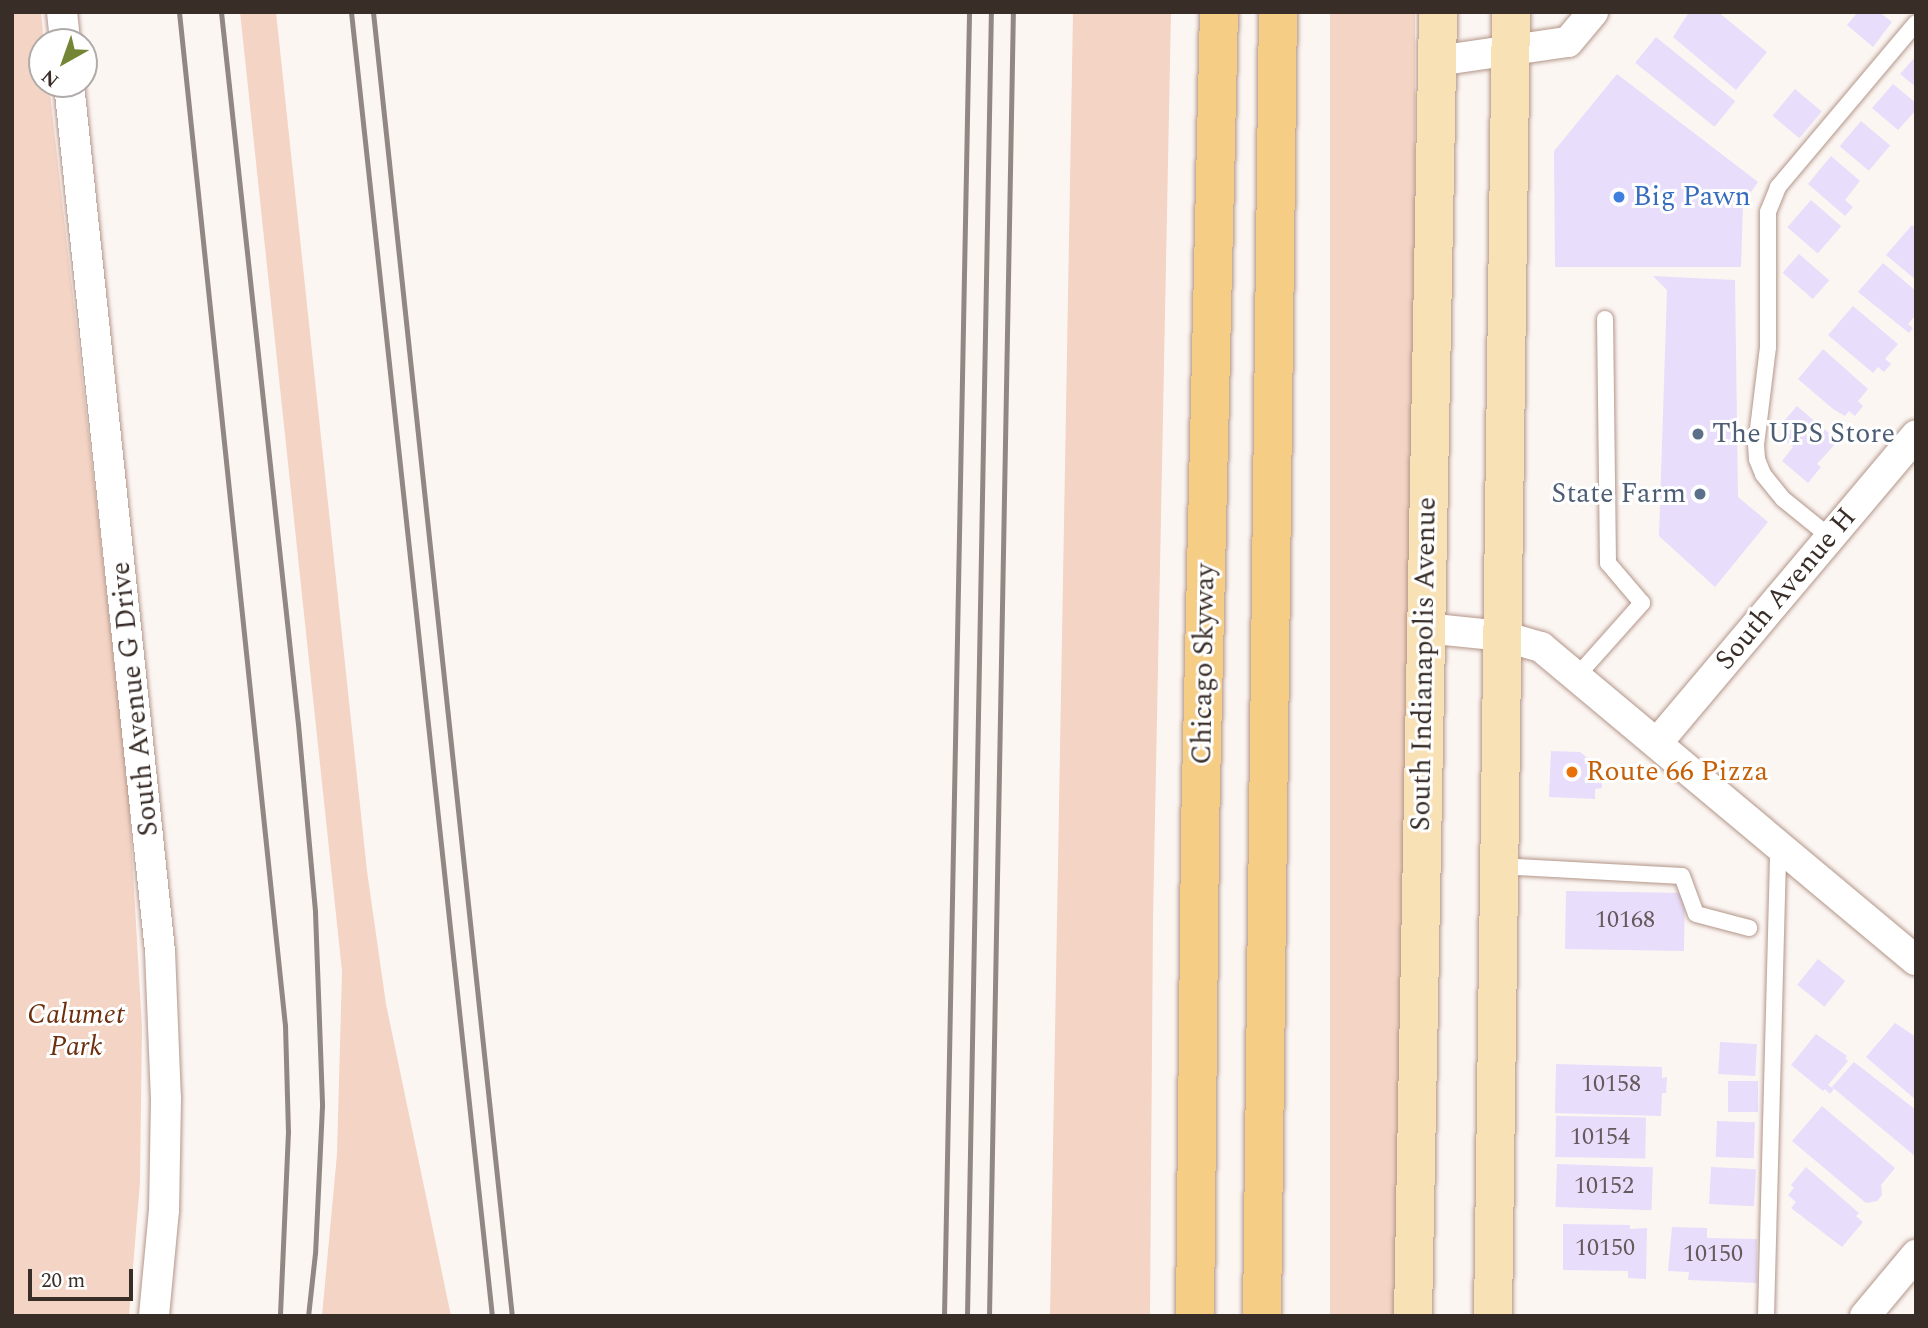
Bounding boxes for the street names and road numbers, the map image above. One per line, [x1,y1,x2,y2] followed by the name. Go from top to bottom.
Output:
[1404,497,1444,831] street label: South Indianapolis Avenue
[1708,501,1864,677] street label: South Avenue H
[104,560,166,838] street label: South Avenue G Drive
[1185,563,1223,765] street label: Chicago Skyway

